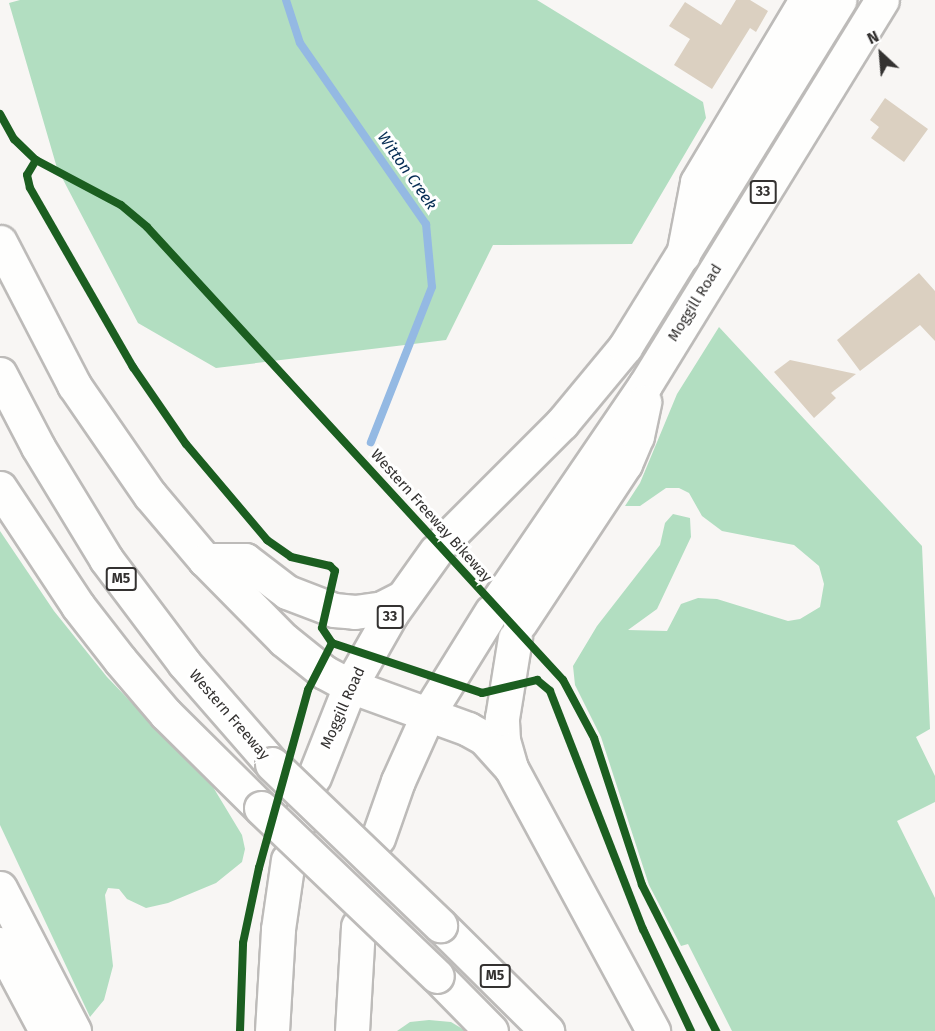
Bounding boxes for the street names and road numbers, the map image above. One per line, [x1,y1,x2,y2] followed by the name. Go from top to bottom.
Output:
[750,181,777,203] road number: 33
[664,261,726,345] street label: Moggill Road
[367,446,495,586] street label: Western Freeway Bikeway
[104,568,138,590] road number: M5
[376,606,404,628] road number: 33
[317,664,369,752] street label: Moggill Road
[185,666,273,764] street label: Western Freeway
[478,965,512,987] road number: M5

